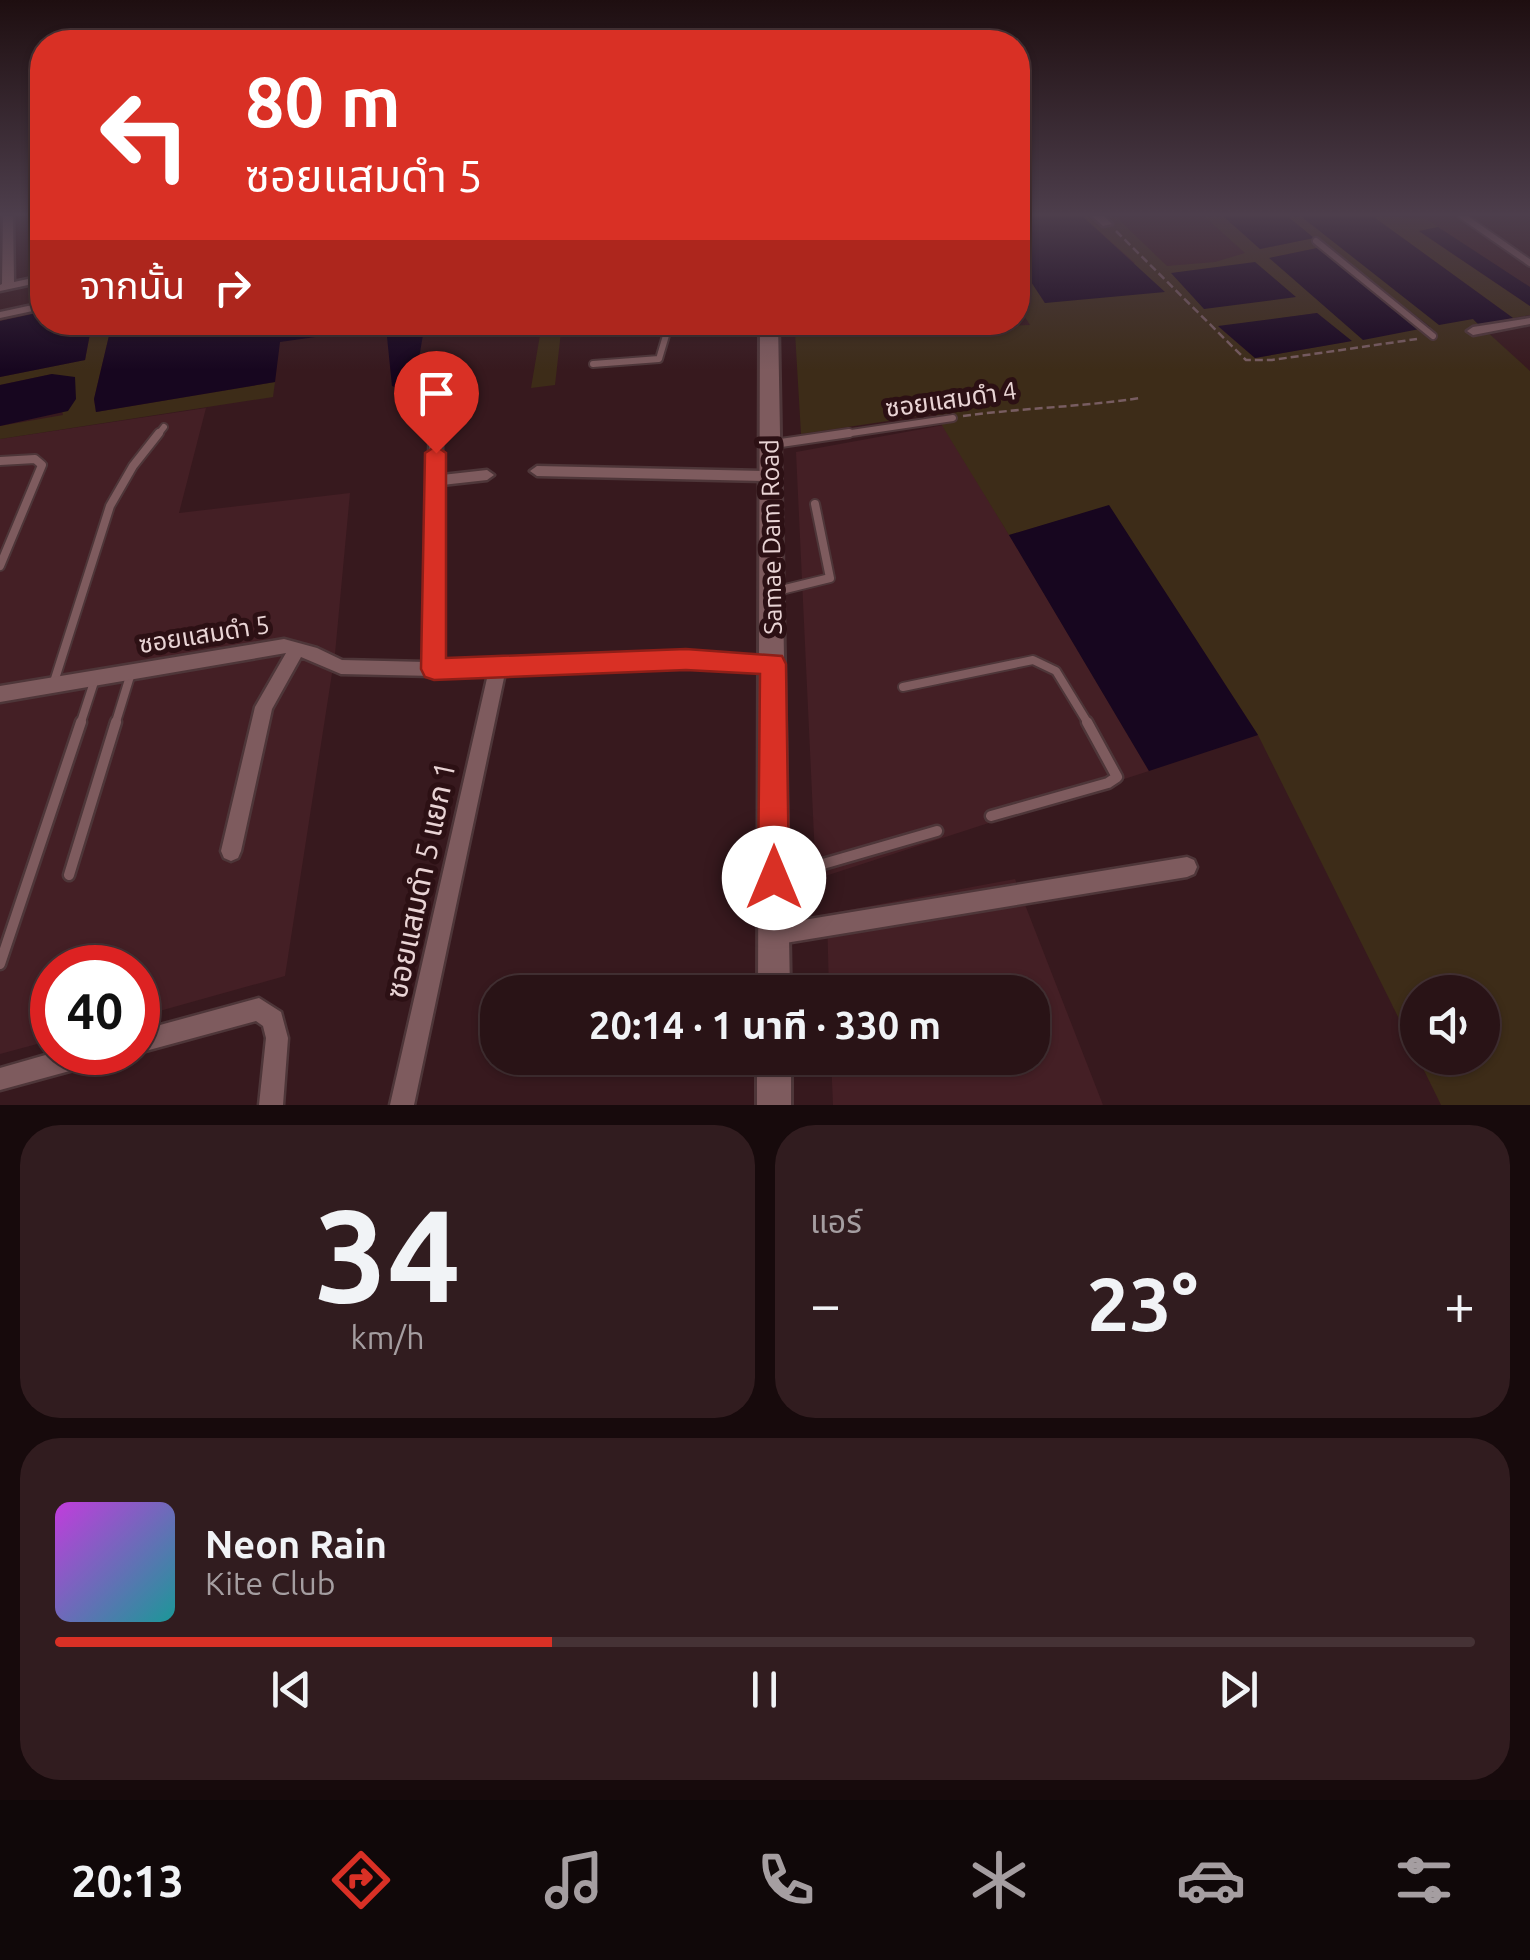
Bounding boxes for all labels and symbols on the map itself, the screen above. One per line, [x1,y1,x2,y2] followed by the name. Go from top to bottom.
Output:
[394,351,479,454] pin
[884,376,1018,422] street label: ซอยแสมดำ 4
[755,439,787,635] street label: Samae Dam Road
[137,610,271,658] street label: ซอยแสมดำ 5
[378,758,462,1001] street label: ซอยแสมดำ 5 แยก 1
[722,826,826,930] position arrow
[30,945,160,1075] speed limit sign: 40

